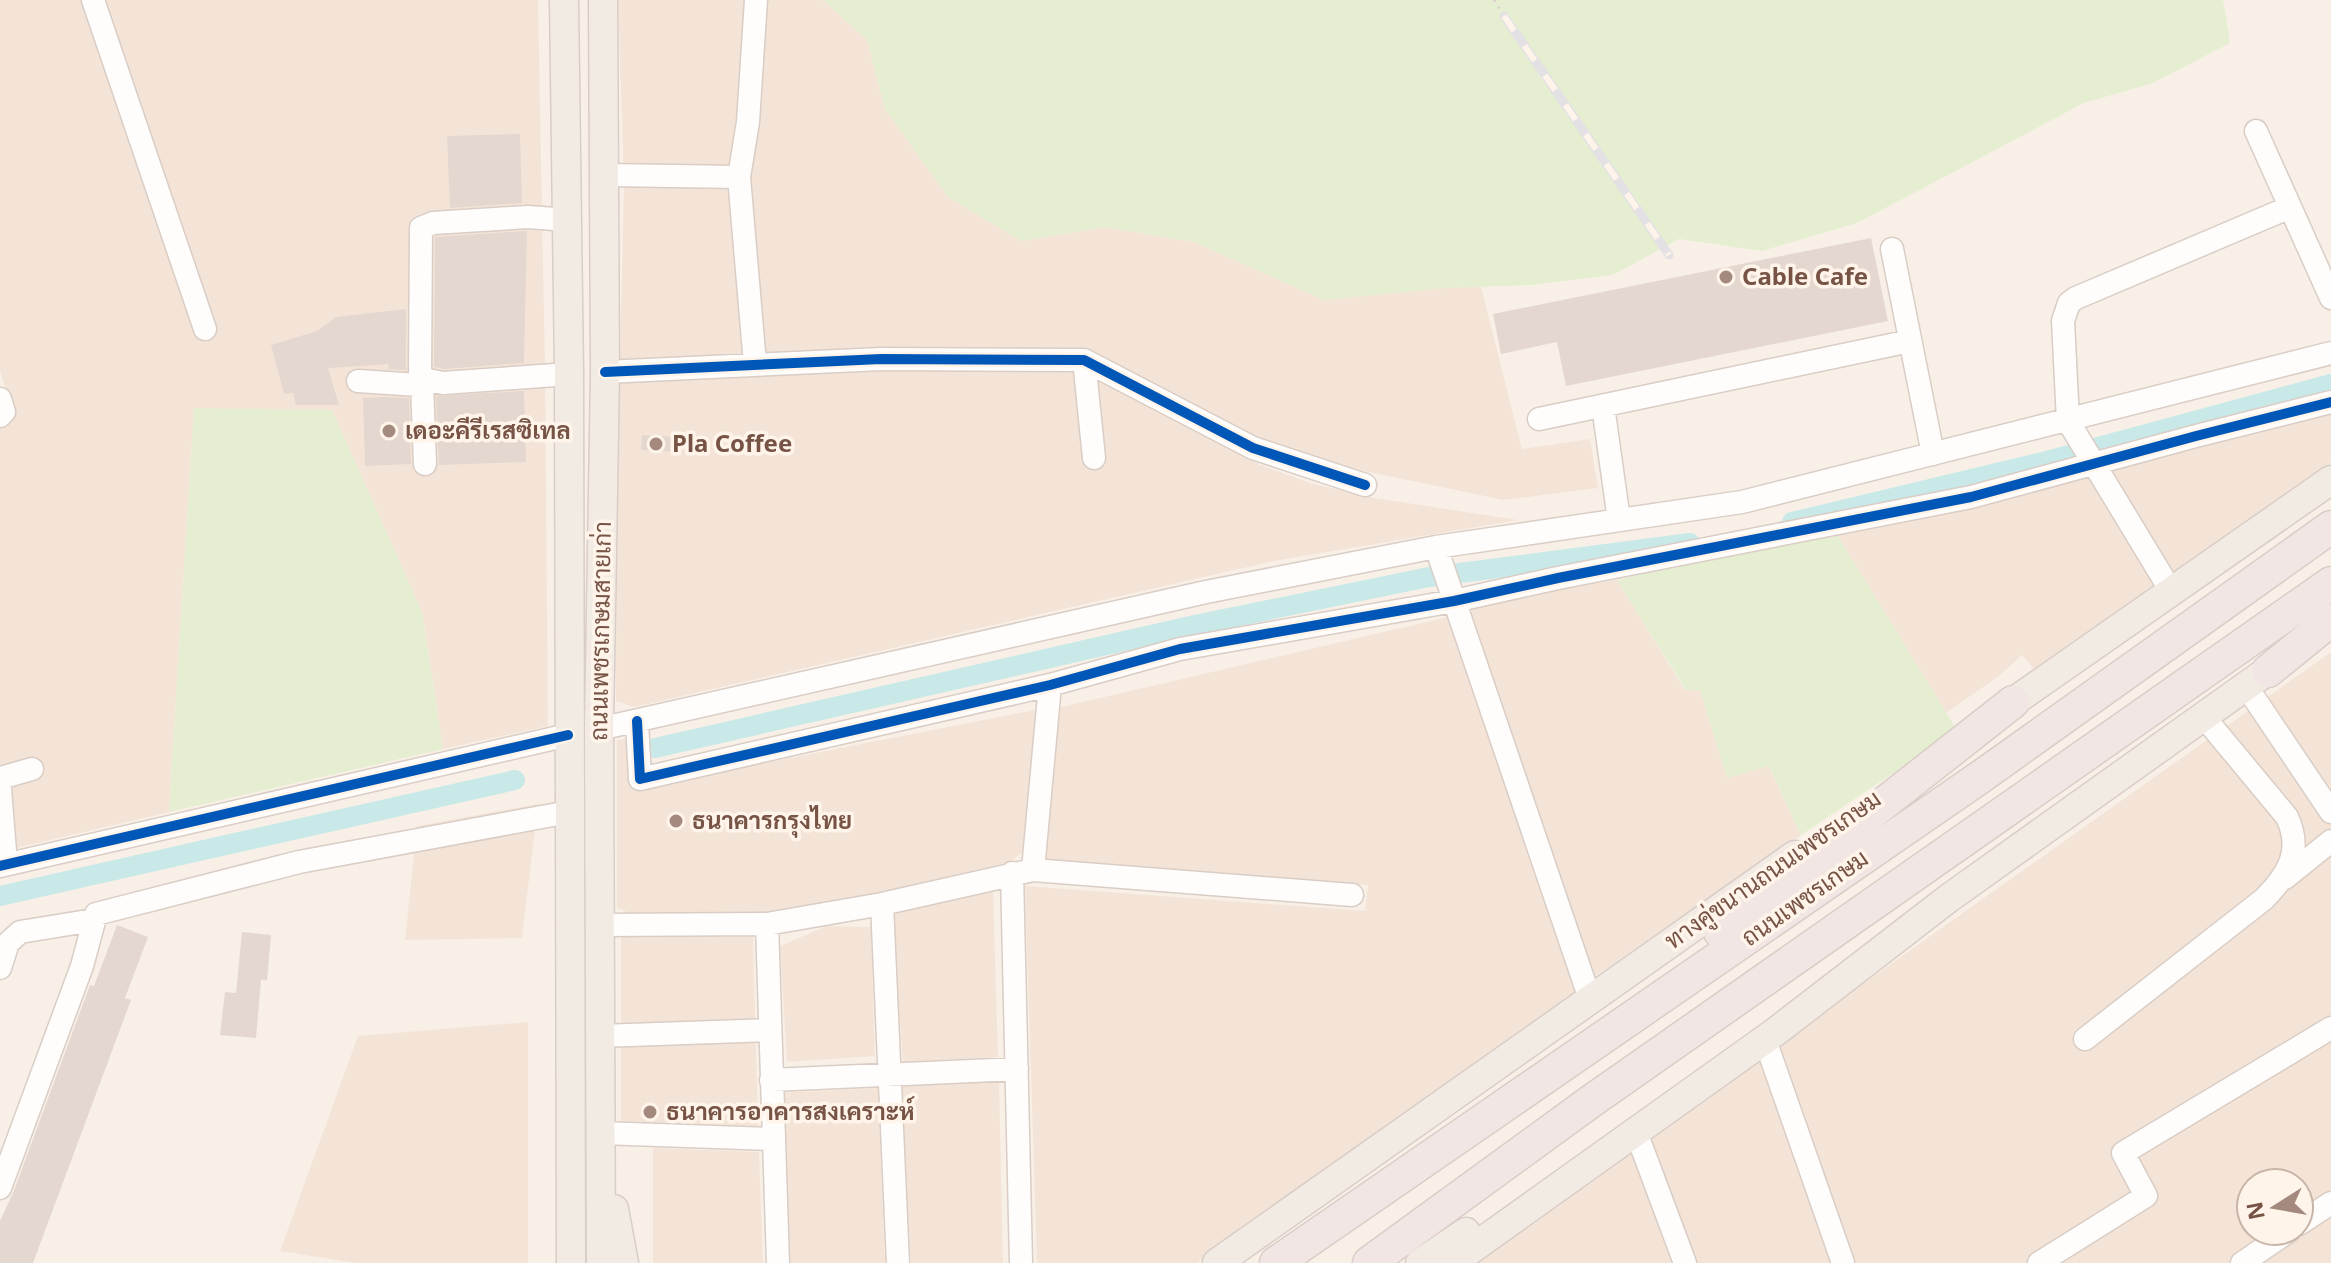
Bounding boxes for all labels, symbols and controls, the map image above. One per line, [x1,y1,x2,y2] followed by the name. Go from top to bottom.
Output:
[1742,259,1868,292] place label: Cable Cafe
[1717,268,1735,286] marker: Cable Cafe
[405,413,571,446] place label: เดอะคีรีเรสซิเทล
[380,422,398,440] marker: เดอะคีรีเรสซิเทล
[672,426,792,459] place label: Pla Coffee
[647,435,665,453] marker: Pla Coffee
[581,521,618,741] street label: ถนนเพชรเกษมสายเก่า
[1660,785,1886,955] street label: ทางคู่ขนานถนนเพชรเกษม
[692,803,852,838] place label: ธนาคารกรุงไทย
[667,812,685,830] marker: ธนาคารกรุงไทย
[1736,844,1874,952] street label: ถนนเพชรเกษม
[666,1094,915,1127] place label: ธนาคารอาคารสงเคราะห์
[641,1103,659,1121] marker: ธนาคารอาคารสงเคราะห์
[2235,1167,2315,1247] north arrow
[2238,1199,2271,1223] text: N

